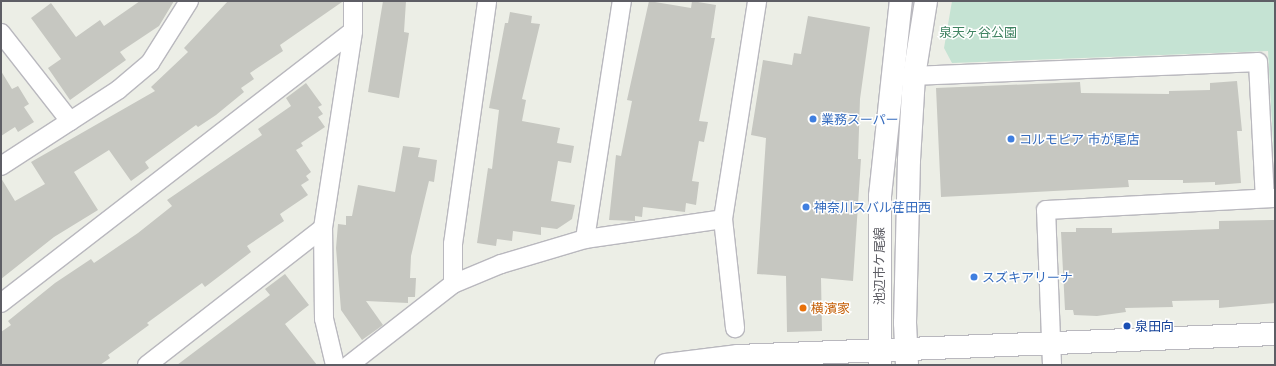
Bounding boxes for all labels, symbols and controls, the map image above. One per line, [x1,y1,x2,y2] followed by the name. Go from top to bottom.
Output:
[939,24,1017,40] park label: 泉天ヶ谷公園
[821,111,899,127] place label: 業務スーパー
[808,114,818,124] marker: 業務スーパー
[1019,131,1140,147] place label: コルモピア 市が尾店
[1006,134,1016,144] marker: コルモピア 市が尾店
[814,199,931,215] place label: 神奈川スバル荏田西
[801,202,811,212] marker: 神奈川スバル荏田西
[871,227,887,305] street label: 池辺市ケ尾線
[982,269,1073,285] place label: スズキアリーナ
[969,272,979,282] marker: スズキアリーナ
[811,300,850,316] place label: 横濱家
[798,303,808,313] marker: 横濱家
[1135,318,1174,334] place label: 泉田向
[1122,321,1132,331] marker: 泉田向

